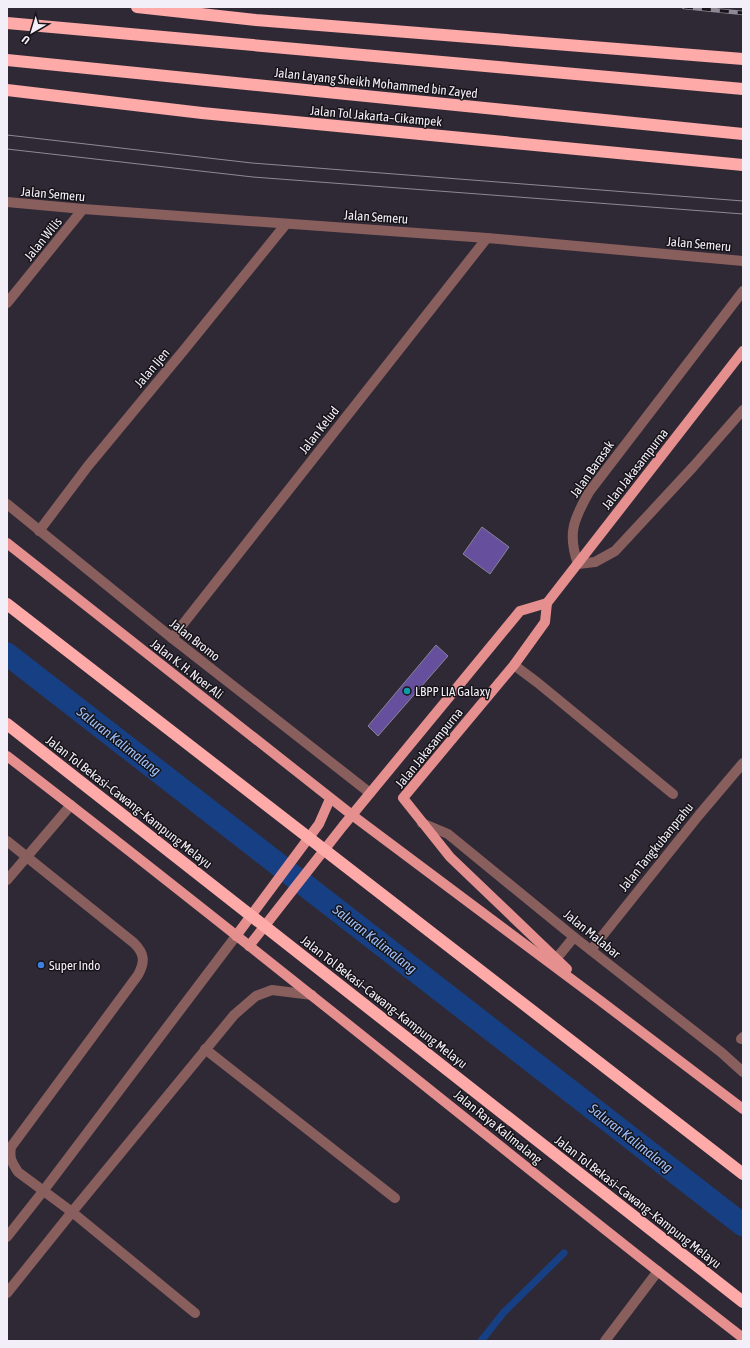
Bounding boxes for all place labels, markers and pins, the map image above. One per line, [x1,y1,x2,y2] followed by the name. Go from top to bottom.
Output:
[415,684,491,699] place label: LBPP LIA Galaxy
[402,686,412,696] marker: LBPP LIA Galaxy
[49,958,100,973] place label: Super Indo
[36,960,46,970] marker: Super Indo

